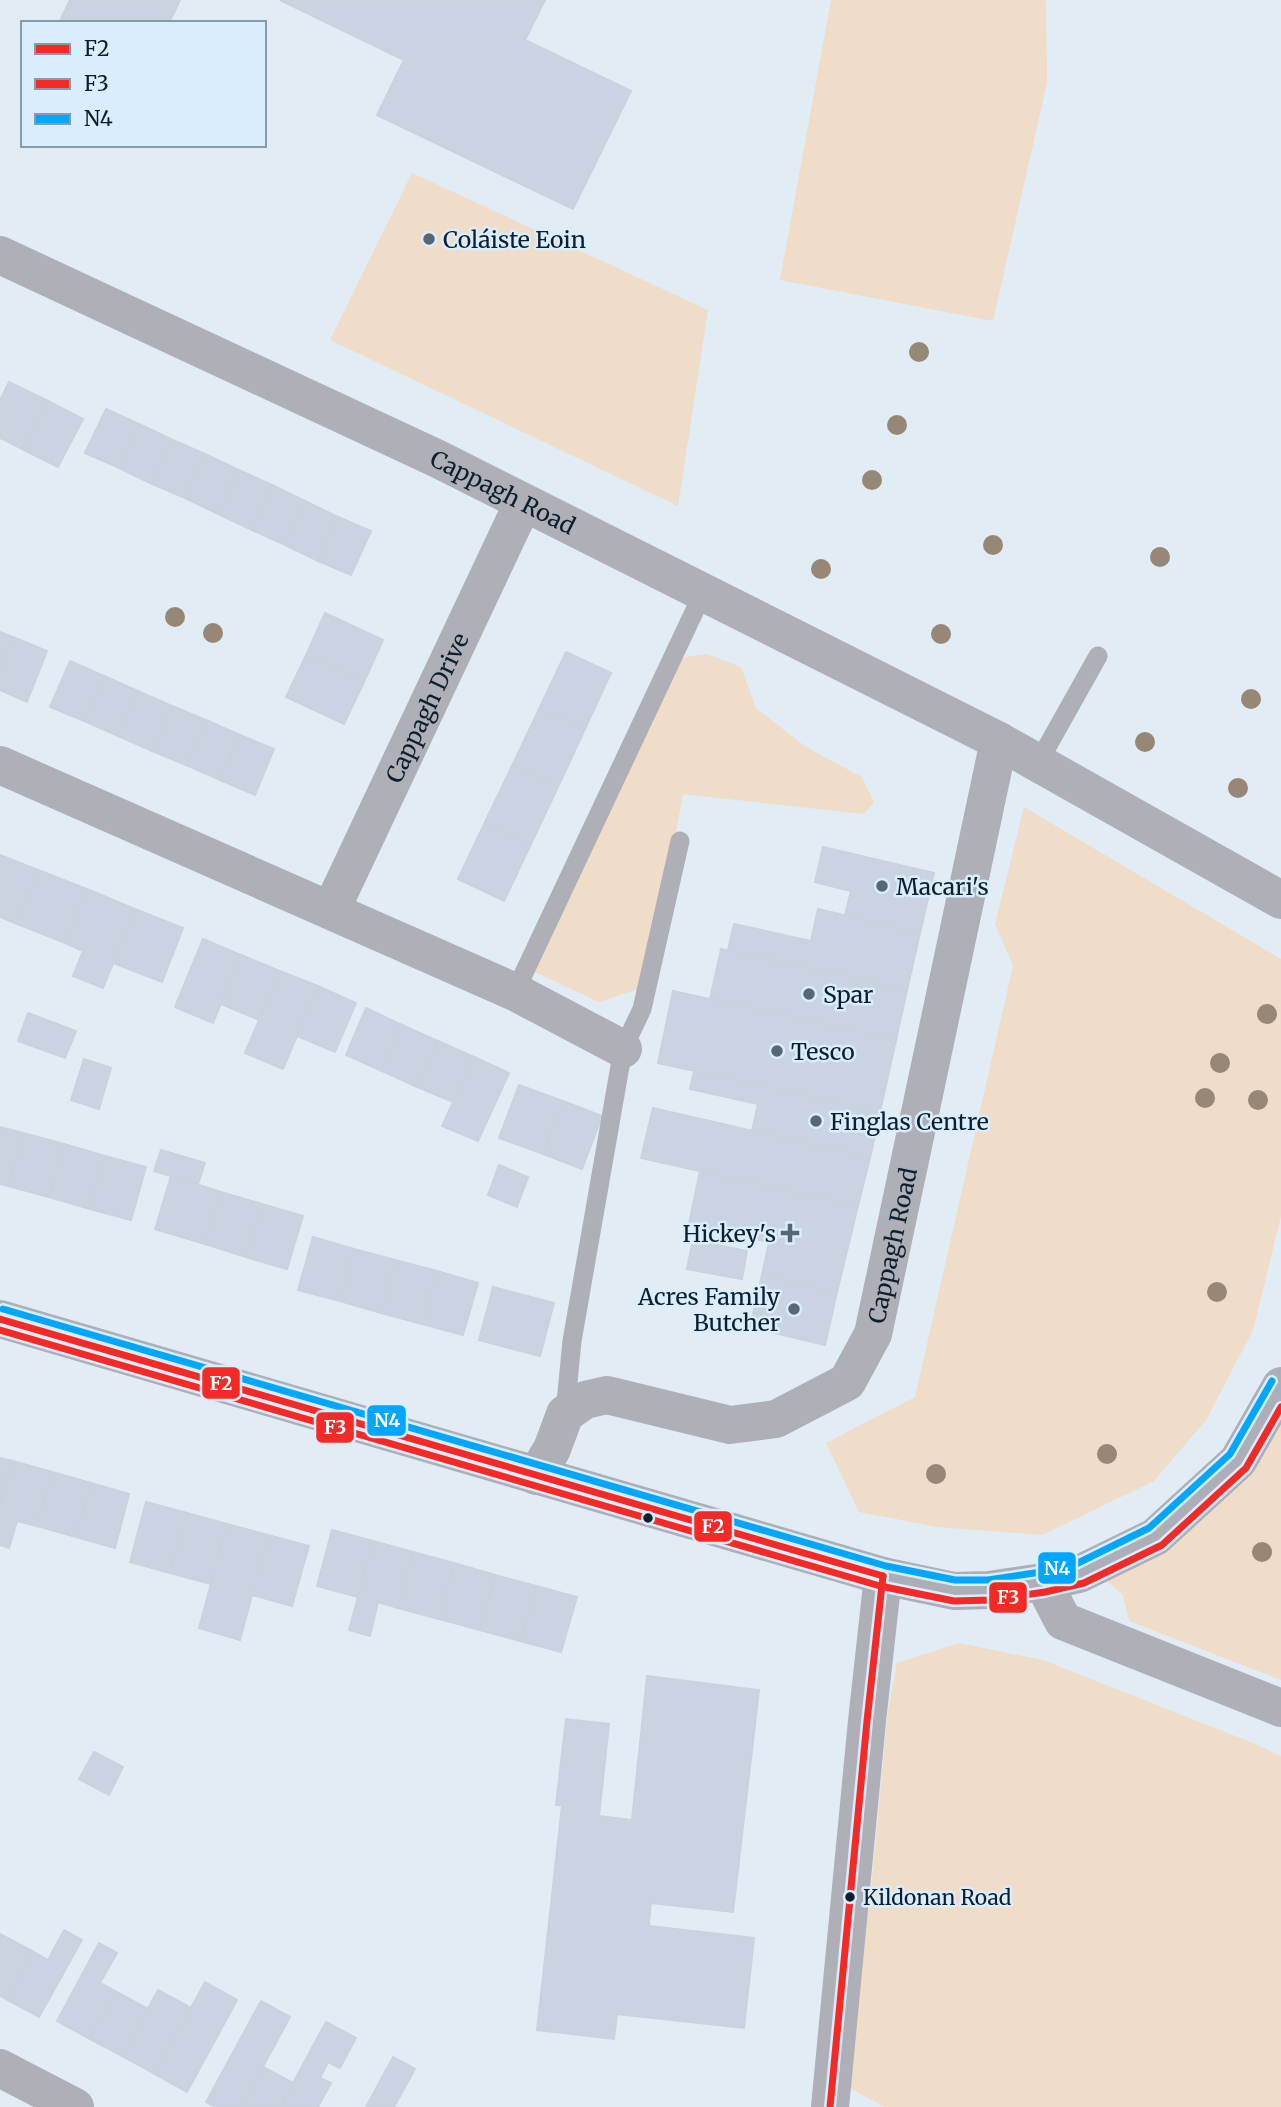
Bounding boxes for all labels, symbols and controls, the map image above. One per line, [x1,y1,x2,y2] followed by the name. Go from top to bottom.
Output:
[21,21,266,147] legend
[84,35,109,62] text: F2
[84,70,109,97] text: F3
[84,105,113,132] text: N4
[443,225,586,254] place label: Coláiste Eoin
[421,231,437,247] marker: Coláiste Eoin
[426,443,580,540] street label: Cappagh Road
[379,628,474,787] street label: Cappagh Drive
[896,872,989,901] place label: Macari's
[874,878,890,894] marker: Macari's
[823,980,873,1009] place label: Spar
[801,986,817,1002] marker: Spar
[791,1037,855,1066] place label: Tesco
[769,1043,785,1059] marker: Tesco
[830,1107,989,1136] place label: Finglas Centre
[808,1113,824,1129] marker: Finglas Centre
[861,1165,923,1326] street label: Cappagh Road
[683,1219,776,1248] place label: Hickey's
[782,1225,798,1241] marker: Hickey's
[637,1282,781,1337] place label: Acres Family Butcher
[786,1301,802,1317] marker: Acres Family Butcher
[201,1366,241,1400] line badge: F2
[209,1371,233,1395] text: F2
[366,1404,407,1437] line badge: N4
[374,1408,400,1432] text: N4
[315,1411,355,1444] line badge: F3
[324,1415,346,1439] text: F3
[693,1510,733,1543] line badge: F2
[641,1511,655,1525] unlabelled marker
[701,1514,725,1538] text: F2
[1037,1551,1077,1585] line badge: N4
[1044,1556,1070,1580] text: N4
[988,1581,1028,1614] line badge: F3
[997,1585,1019,1609] text: F3
[863,1884,1012,1911] place label: Kildonan Road
[843,1890,857,1904] marker: Kildonan Road

